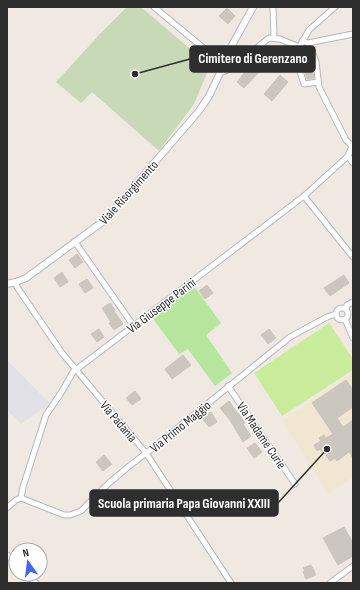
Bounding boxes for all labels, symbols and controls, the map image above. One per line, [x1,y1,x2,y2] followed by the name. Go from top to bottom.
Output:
[190,46,315,72] callout: Cimitero di Gerenzano
[198,50,308,67] text: Cimitero di Gerenzano
[96,157,162,228] street label: Viale Risorgimento
[124,275,199,337] street label: Via Giuseppe Parini
[147,397,214,456] street label: Via Primo Maggio
[96,398,140,446] street label: Via Padania
[233,399,289,472] street label: Via Madame Curie
[90,490,278,516] callout: Scuola primaria Papa Giovanni XXIII
[98,495,270,512] text: Scuola primaria Papa Giovanni XXIII
[8,542,48,582] north arrow
[21,546,30,560] text: N

